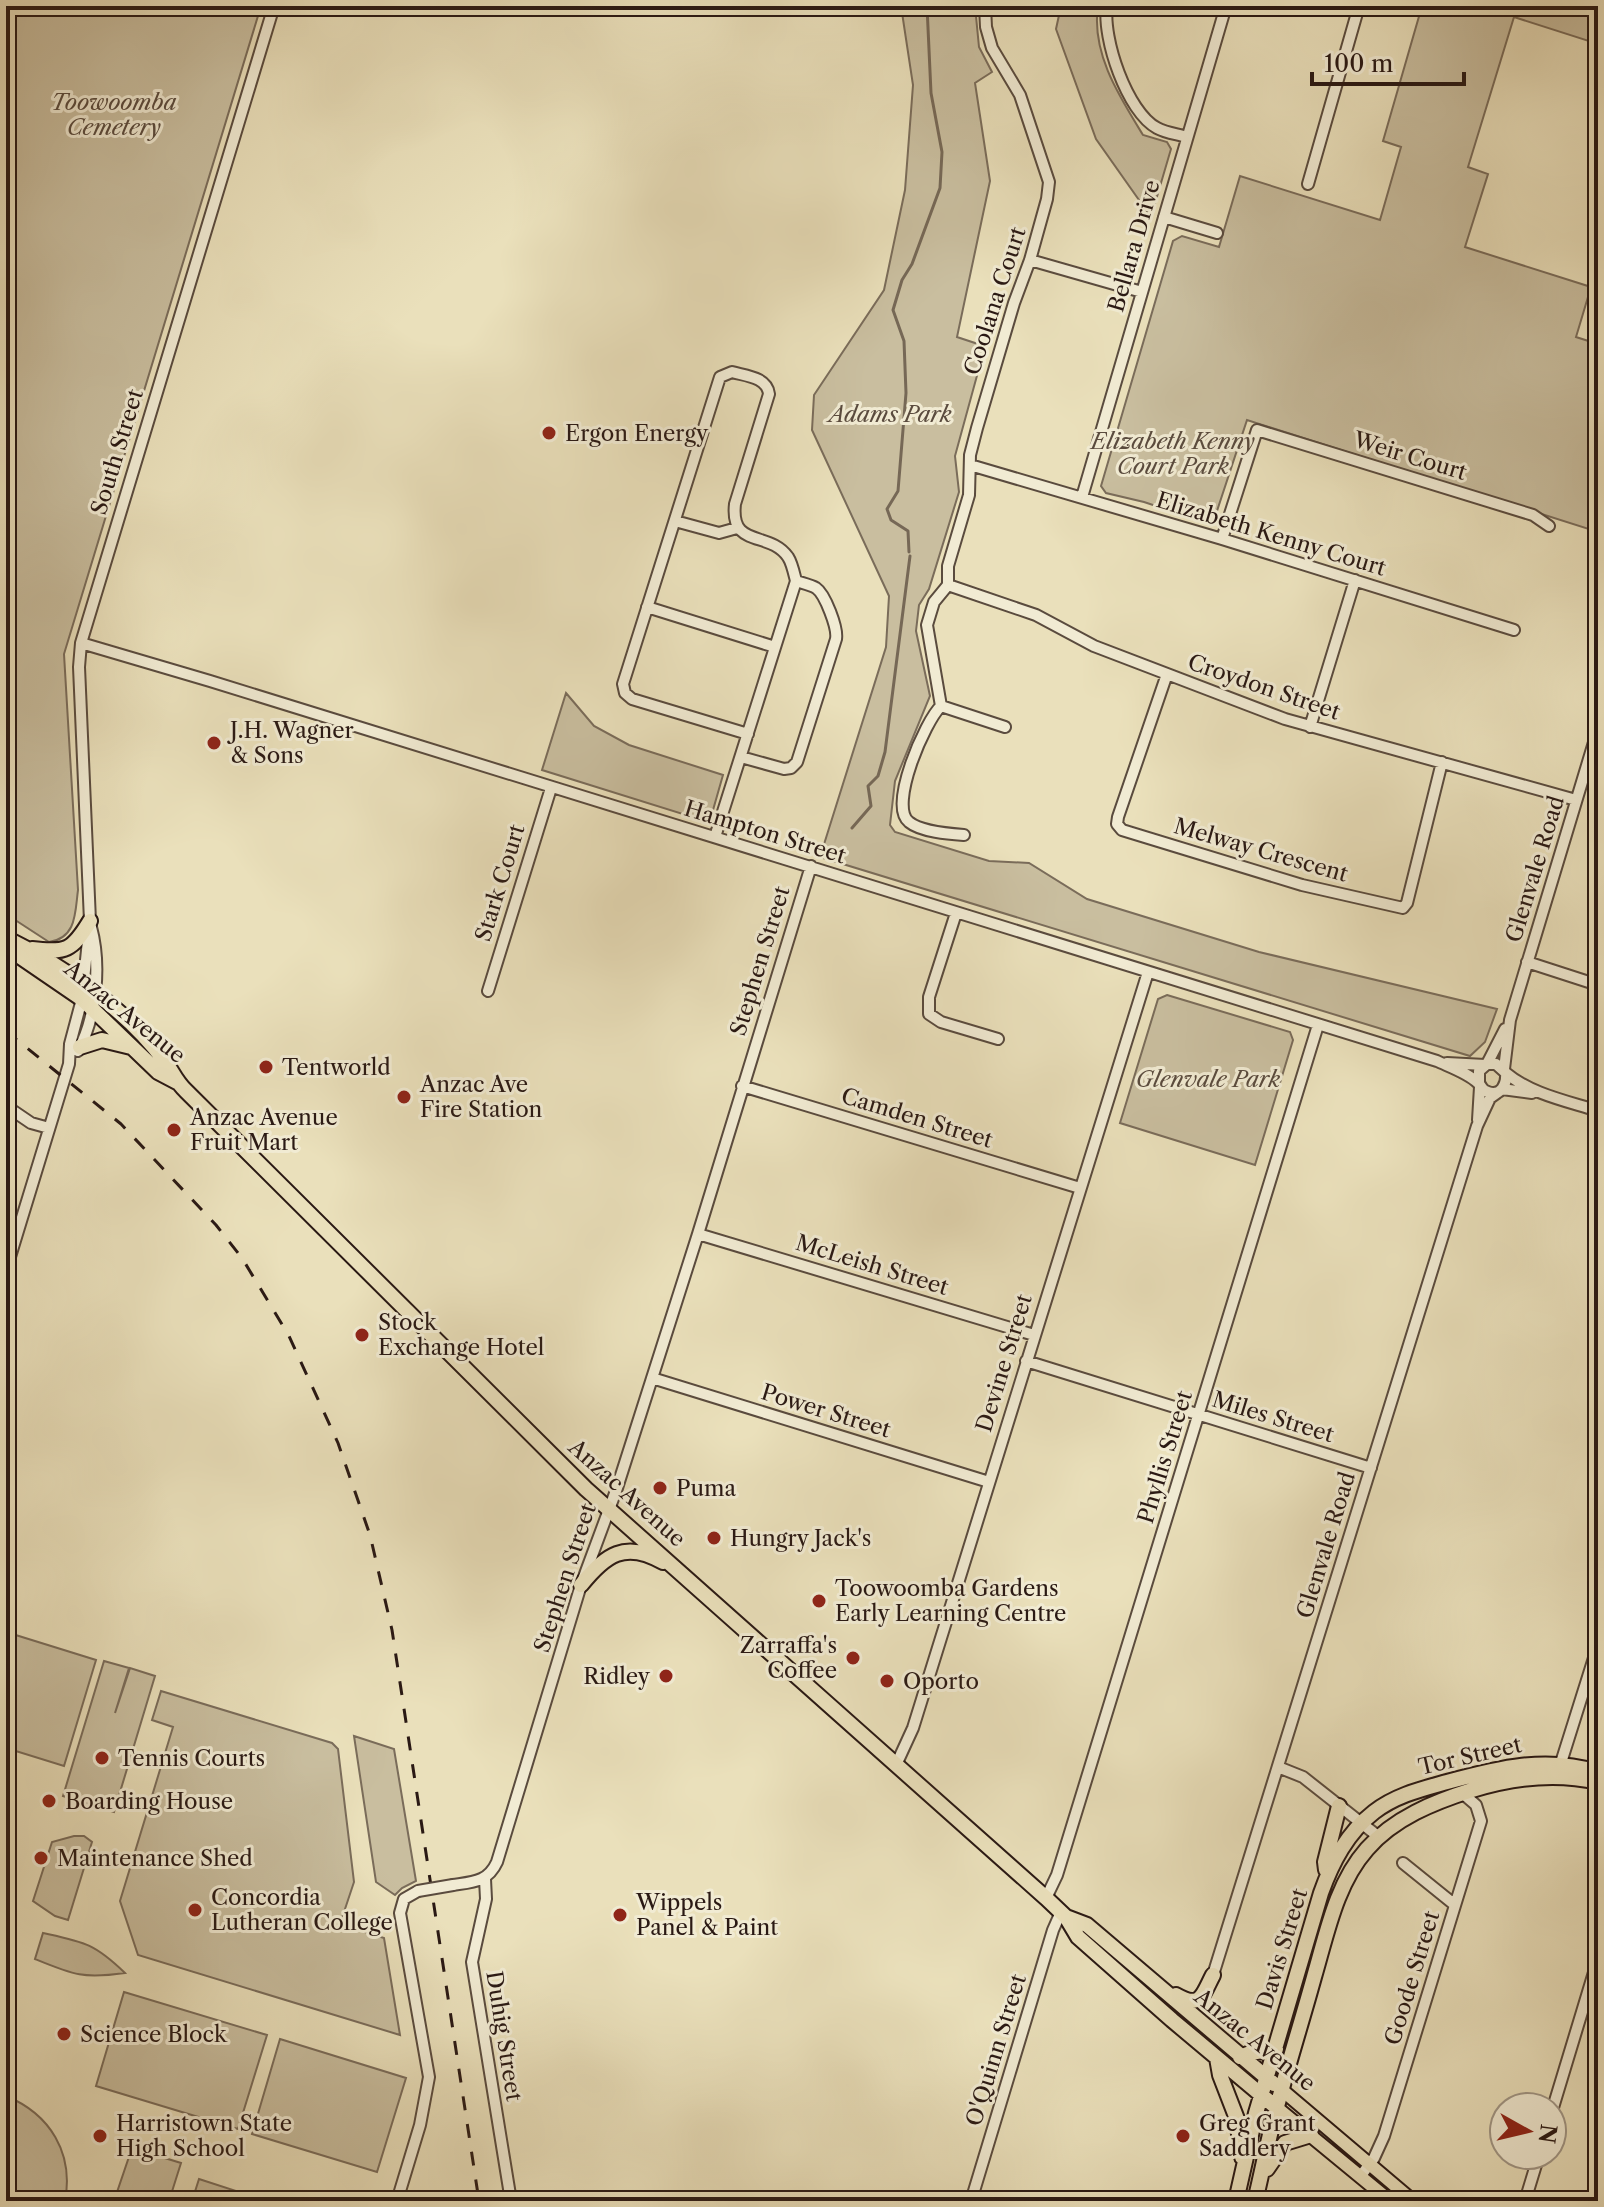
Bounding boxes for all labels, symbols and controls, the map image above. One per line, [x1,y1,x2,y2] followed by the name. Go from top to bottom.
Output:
[1312,36,1464,86] scale bar
[1324,49,1393,78] text: 100 m
[51,89,177,141] park label: Toowoomba Cemetery
[1102,177,1166,315] street label: Bellara Drive
[958,223,1032,378] street label: Coolana Court
[85,386,149,518] street label: South Street
[825,401,952,428] park label: Adams Park
[565,420,709,447] place label: Ergon Energy
[540,424,558,442] marker: Ergon Energy
[1349,426,1470,486] street label: Weir Court
[1089,428,1255,480] park label: Elizabeth Kenny Court Park
[1153,486,1389,582] street label: Elizabeth Kenny Court
[1184,648,1344,726] street label: Croydon Street
[227,717,354,769] place label: J.H. Wagner & Sons
[205,734,223,752] marker: J.H. Wagner & Sons
[1500,792,1570,946] street label: Glenvale Road
[681,795,849,869] street label: Hampton Street
[1171,812,1351,888] street label: Melway Crescent
[469,821,531,945] street label: Stark Court
[724,883,796,1039] street label: Stephen Street
[58,954,191,1069] street label: Anzac Avenue
[282,1054,391,1081] place label: Tentworld
[257,1058,275,1076] marker: Tentworld
[1136,1066,1281,1093] park label: Glenvale Park
[419,1071,543,1123] place label: Anzac Ave Fire Station
[838,1082,996,1154] street label: Camden Street
[395,1088,413,1106] marker: Anzac Ave Fire Station
[189,1104,338,1156] place label: Anzac Avenue Fruit Mart
[165,1121,183,1139] marker: Anzac Avenue Fruit Mart
[792,1229,952,1301] street label: McLeish Street
[970,1291,1038,1435] street label: Devine Street
[378,1309,545,1361] place label: Stock Exchange Hotel
[353,1326,371,1344] marker: Stock Exchange Hotel
[758,1379,894,1444] street label: Power Street
[1209,1386,1337,1448] street label: Miles Street
[1132,1387,1198,1527] street label: Phyllis Street
[562,1433,691,1552] street label: Anzac Avenue
[1291,1468,1361,1622] street label: Glenvale Road
[676,1475,737,1502] place label: Puma
[651,1479,669,1497] marker: Puma
[528,1500,602,1656] street label: Stephen Street
[730,1525,871,1552] place label: Hungry Jack's
[705,1529,723,1547] marker: Hungry Jack's
[835,1575,1066,1627] place label: Toowoomba Gardens Early Learning Centre
[810,1592,828,1610] marker: Toowoomba Gardens Early Learning Centre
[740,1632,837,1684] place label: Zarraffa's Coffee
[844,1649,862,1667] marker: Zarraffa's Coffee
[583,1663,651,1690] place label: Ridley
[657,1667,675,1685] marker: Ridley
[903,1668,979,1695] place label: Oporto
[878,1672,896,1690] marker: Oporto
[1416,1731,1524,1781] street label: Tor Street
[118,1745,265,1772] place label: Tennis Courts
[93,1749,111,1767] marker: Tennis Courts
[65,1788,233,1815] place label: Boarding House
[40,1792,58,1810] marker: Boarding House
[57,1845,253,1872] place label: Maintenance Shed
[32,1849,50,1867] marker: Maintenance Shed
[211,1884,393,1936] place label: Concordia Lutheran College
[1251,1885,1313,2013] street label: Davis Street
[635,1889,778,1941] place label: Wippels Panel & Paint
[186,1901,204,1919] marker: Concordia Lutheran College
[611,1906,629,1924] marker: Wippels Panel & Paint
[1379,1908,1445,2048] street label: Goode Street
[480,1969,528,2103] street label: Duhig Street
[960,1971,1032,2129] street label: O'Quinn Street
[1188,1982,1321,2097] street label: Anzac Avenue
[80,2021,228,2048] place label: Science Block
[55,2025,73,2043] marker: Science Block
[1488,2091,1568,2171] north arrow
[116,2110,292,2162] place label: Harristown State High School
[1199,2110,1316,2162] place label: Greg Grant Saddlery
[1533,2122,1562,2145] text: N
[91,2127,109,2145] marker: Harristown State High School
[1174,2127,1192,2145] marker: Greg Grant Saddlery

